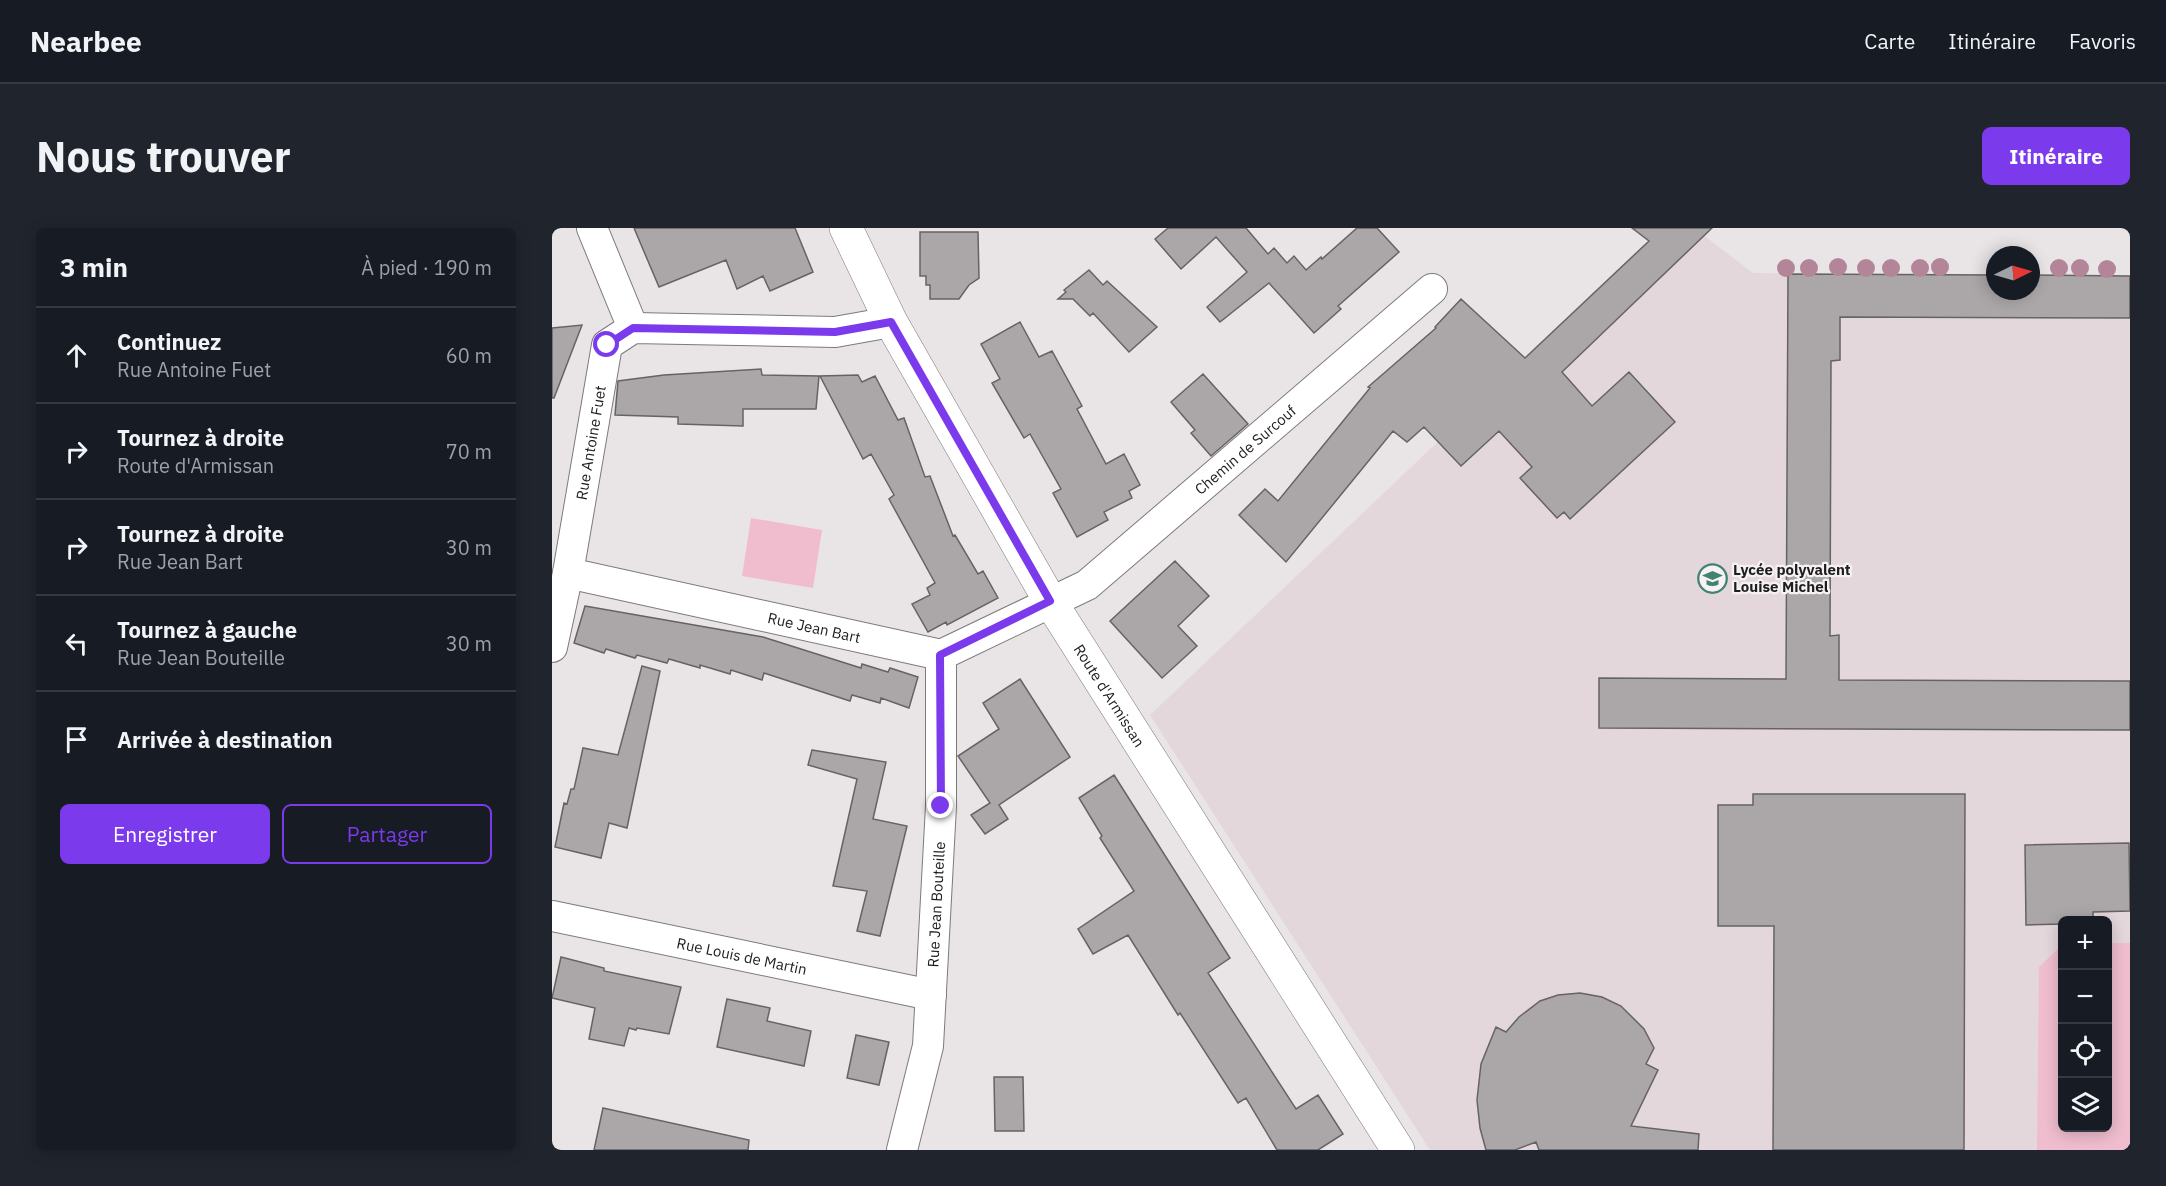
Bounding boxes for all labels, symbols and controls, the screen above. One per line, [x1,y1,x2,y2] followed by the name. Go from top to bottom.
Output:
[30,23,142,60] text: Nearbee
[1864,27,1915,55] text: Carte
[1948,27,2036,55] text: Itinéraire
[2069,27,2136,55] text: Favoris
[1982,127,2130,185] button: Itinéraire
[36,129,291,184] text: Nous trouver
[1986,246,2040,300] north arrow
[60,250,128,284] text: 3 min
[361,254,492,281] text: À pied · 190 m
[117,327,221,356] text: Continuez
[593,331,619,357] route start
[60,339,93,372] icon: ahead
[446,342,492,369] text: 60 m
[117,356,271,383] text: Rue Antoine Fuet
[571,384,609,501] street label: Rue Antoine Fuet
[1190,401,1300,498] street label: Chemin de Surcouf
[117,423,284,452] text: Tournez à droite
[60,435,93,468] icon: right
[446,438,492,465] text: 70 m
[117,452,274,479] text: Route d'Armissan
[117,519,284,548] text: Tournez à droite
[60,531,93,564] icon: right
[446,534,492,561] text: 30 m
[117,548,243,575] text: Rue Jean Bart
[1733,560,1851,596] place label: Lycée polyvalent Louise Michel
[1696,562,1728,594] school or university icon: Lycée polyvalent Louise Michel
[766,608,862,647] street label: Rue Jean Bart
[117,615,297,644] text: Tournez à gauche
[60,627,93,660] icon: left
[446,630,492,657] text: 30 m
[1070,640,1149,750] street label: Route d'Armissan
[117,644,285,671] text: Rue Jean Bouteille
[60,723,93,756] icon: arrive
[117,725,333,754] text: Arrivée à destination
[927,792,953,818] route end
[60,804,270,864] button: Enregistrer
[282,804,492,864] button: Partager
[923,841,949,968] street label: Rue Jean Bouteille
[2058,916,2112,1132] map controls
[2058,916,2112,970] button: +
[675,933,809,978] street label: Rue Louis de Martin
[2058,970,2112,1024] button: −
[2058,1024,2112,1078] button: locate
[2058,1078,2112,1132] button: layers

